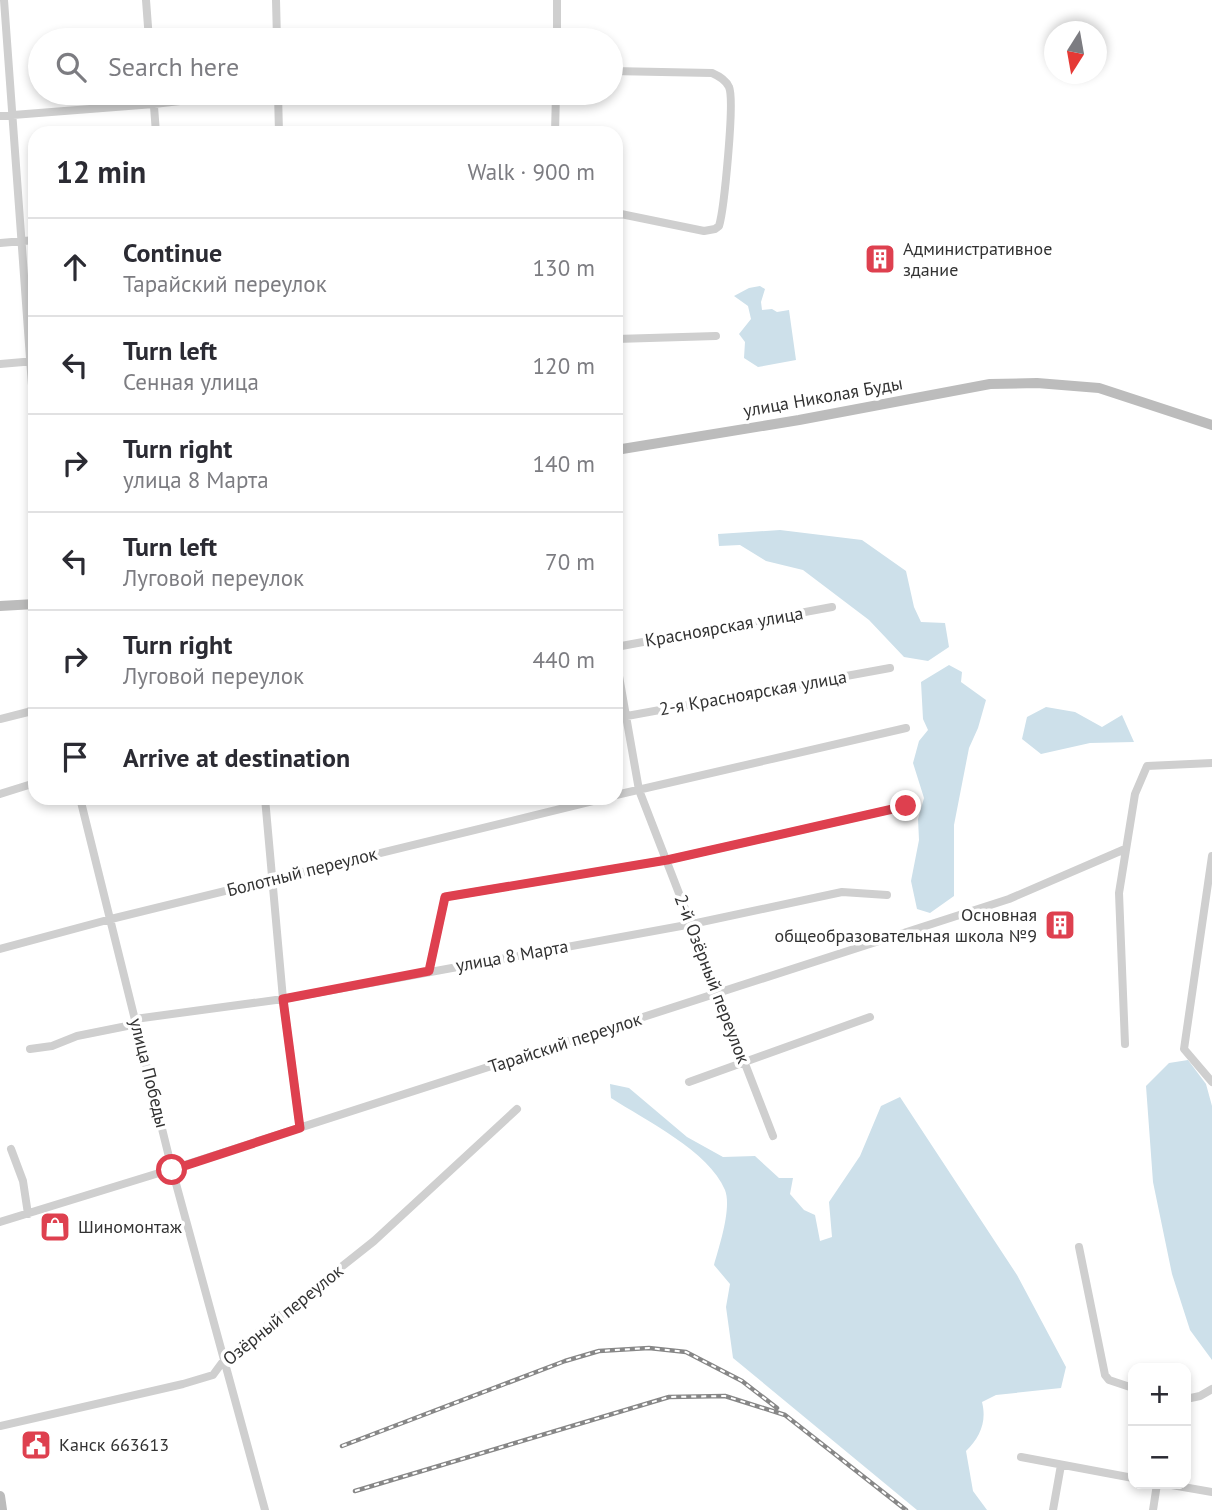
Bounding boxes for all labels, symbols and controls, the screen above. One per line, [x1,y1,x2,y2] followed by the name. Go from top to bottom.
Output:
[1044,21,1107,84] north arrow
[28,28,623,105] search box
[52,48,90,86] icon: search
[108,50,239,83] text: Search here
[56,152,146,191] text: 12 min
[468,157,595,186] text: Walk · 900 m
[123,236,222,269] text: Continue
[903,237,1052,281] place label: Административное здание
[863,242,897,276] building icon: Административное здание
[56,248,94,286] icon: ahead
[533,253,595,282] text: 130 m
[123,269,327,298] text: Тарайский переулок
[123,334,217,367] text: Turn left
[56,346,94,384] icon: left
[533,351,595,380] text: 120 m
[123,367,259,396] text: Сенная улица
[741,371,904,422] street label: улица Николая Буды
[123,432,232,465] text: Turn right
[56,444,94,482] icon: right
[533,449,595,478] text: 140 m
[123,465,269,494] text: улица 8 Марта
[123,530,217,563] text: Turn left
[56,542,94,580] icon: left
[545,547,595,576] text: 70 m
[123,563,304,592] text: Луговой переулок
[643,601,805,652] street label: Красноярская улица
[123,628,232,661] text: Turn right
[56,640,94,678] icon: right
[533,645,595,674] text: 440 m
[123,661,304,690] text: Луговой переулок
[657,665,848,720] street label: 2-я Красноярская улица
[56,738,94,776] icon: arrive
[123,741,350,774] text: Arrive at destination
[890,790,921,821] route end
[224,842,380,901] street label: Болотный переулок
[670,891,755,1067] street label: 2-й Озёрный переулок
[775,903,1037,947] place label: Основная общеобразовательная школа №9
[1043,908,1077,942] building icon: Основная общеобразовательная школа №9
[454,934,570,977] street label: улица 8 Марта
[485,1007,645,1078] street label: Тарайский переулок
[125,1016,174,1130] street label: улица Победы
[156,1154,187,1185] route start
[38,1210,72,1244] shop icon: Шиномонтаж
[78,1215,182,1238] place label: Шиномонтаж
[218,1259,348,1370] street label: Озёрный переулок
[1128,1363,1191,1489] map controls
[1128,1363,1191,1426] button: +
[1128,1426,1191,1489] button: −
[19,1428,53,1462] public building icon: Канск 663613
[59,1433,169,1456] place label: Канск 663613

